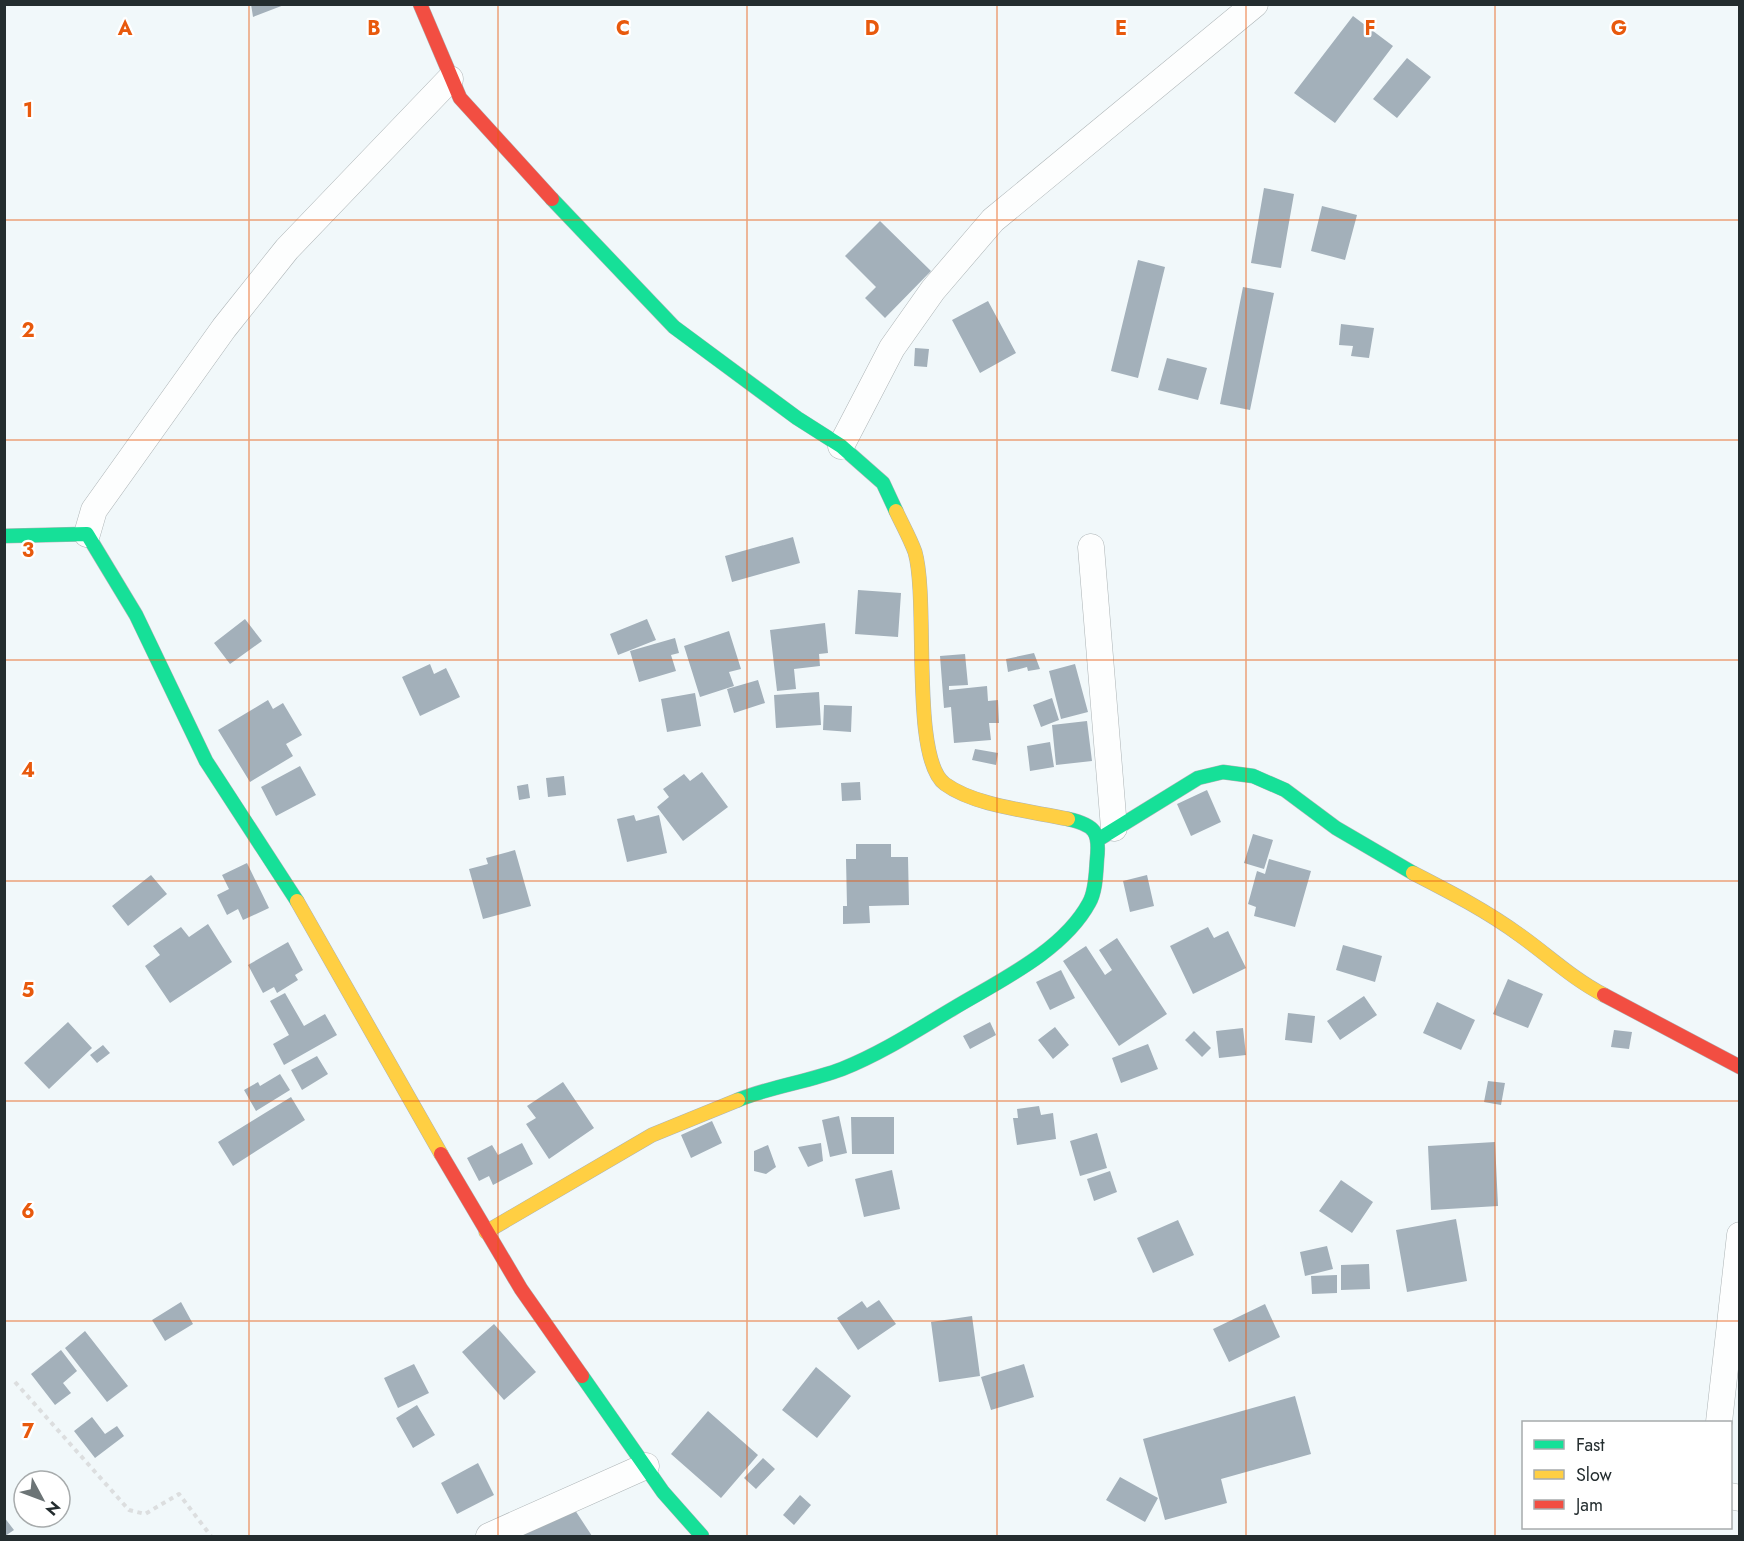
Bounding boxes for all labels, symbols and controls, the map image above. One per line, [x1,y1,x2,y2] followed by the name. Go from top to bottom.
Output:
[117,14,133,43] text: A
[367,14,381,43] text: B
[616,14,630,43] text: C
[865,14,879,43] text: D
[1115,14,1127,43] text: E
[1364,14,1376,43] text: F
[1611,14,1627,43] text: G
[23,96,33,125] text: 1
[21,316,35,345] text: 2
[22,536,34,565] text: 3
[21,756,35,785] text: 4
[22,976,35,1005] text: 5
[21,1197,35,1226] text: 6
[22,1417,35,1446] text: 7
[1522,1421,1732,1529] legend
[1576,1432,1605,1458] text: Fast
[1576,1462,1613,1488] text: Slow
[12,1469,72,1529] north arrow
[1574,1492,1603,1518] text: Jam
[40,1496,66,1521] text: N

